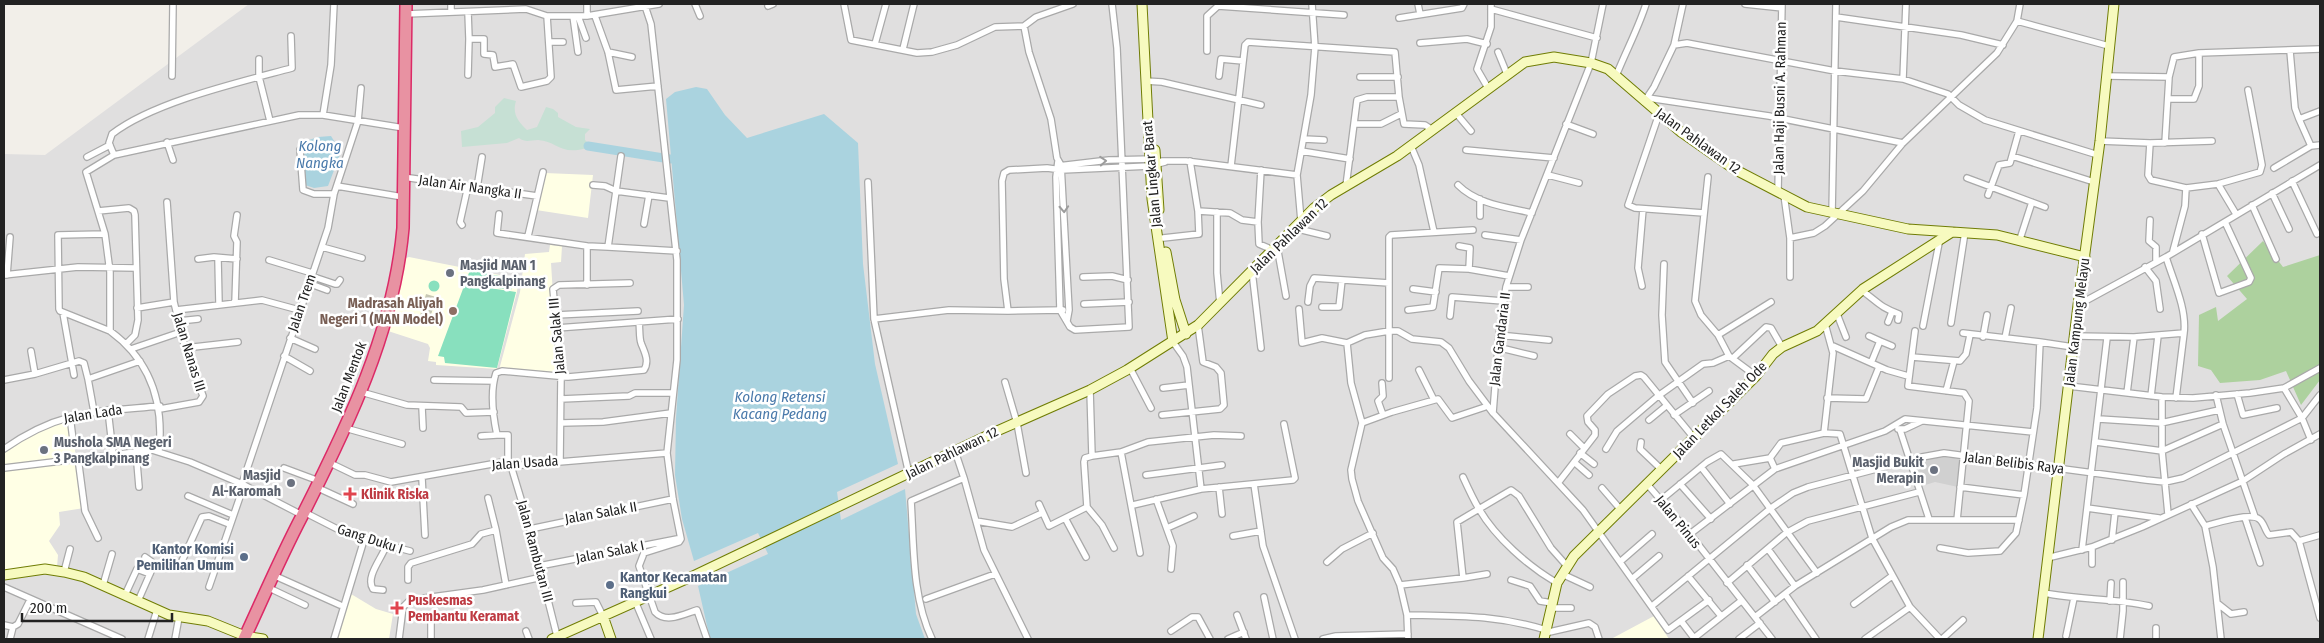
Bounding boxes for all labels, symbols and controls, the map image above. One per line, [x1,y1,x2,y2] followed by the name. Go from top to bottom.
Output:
[1770,21,1790,175] street label: Jalan Haji Busni A. Rahman
[1652,104,1744,178] street label: Jalan Pahlawan 12
[1139,119,1165,228] street label: Jalan Lingkar Barat
[296,137,344,172] water label: Kolong Nangka
[1099,156,1107,167] one-way arrow
[417,171,523,203] street label: Jalan Air Nangka II
[1247,195,1331,277] street label: Jalan Pahlawan 12
[1058,205,1069,213] one-way arrow
[460,257,546,290] place label: Masjid MAN 1 Pangkalpinang
[2061,257,2093,387] street label: Jalan Kampung Melayu
[444,267,456,279] marker: Masjid MAN 1 Pangkalpinang
[284,272,320,334] street label: Jalan Trem
[1486,291,1514,387] street label: Jalan Gandaria II
[320,295,443,328] place label: Madrasah Aliyah Negeri 1 (MAN Model)
[545,297,569,375] street label: Jalan Salak III
[447,305,459,317] marker: Madrasah Aliyah Negeri 1 (MAN Model)
[169,311,209,393] street label: Jalan Nanas III
[328,339,370,415] street label: Jalan Mentok
[1669,358,1771,462] street label: Jalan Letkol Saleh Ode
[733,388,827,423] water label: Kolong Retensi Kacang Pedang
[63,401,124,427] street label: Jalan Lada
[903,423,1001,483] street label: Jalan Pahlawan 12
[53,434,172,467] place label: Mushola SMA Negeri 3 Pangkalpinang
[38,444,50,456] marker: Mushola SMA Negeri 3 Pangkalpinang
[1963,448,2065,478] street label: Jalan Belibis Raya
[491,452,559,474] street label: Jalan Usada
[1852,454,1925,487] place label: Masjid Bukit Merapin
[1928,464,1940,476] marker: Masjid Bukit Merapin
[211,467,281,500] place label: Masjid Al-Karomah
[285,477,297,489] marker: Masjid Al-Karomah
[361,486,429,503] place label: Klinik Riska
[343,487,357,501] marker: Klinik Riska
[1651,492,1705,552] street label: Jalan Pinus
[513,498,557,604] street label: Jalan Rambutan III
[564,498,638,528] street label: Jalan Salak II
[335,520,405,558] street label: Gang Duku I
[574,537,646,567] street label: Jalan Salak I
[137,541,234,574] place label: Kantor Komisi Pemilihan Umum
[238,551,250,563] marker: Kantor Komisi Pemilihan Umum
[620,569,727,602] place label: Kantor Kecamatan Rangkui
[604,579,616,591] marker: Kantor Kecamatan Rangkui
[22,590,172,622] scale bar
[408,592,520,625] place label: Puskesmas Pembantu Keramat
[30,599,67,617] text: 200 m
[390,601,404,615] marker: Puskesmas Pembantu Keramat

